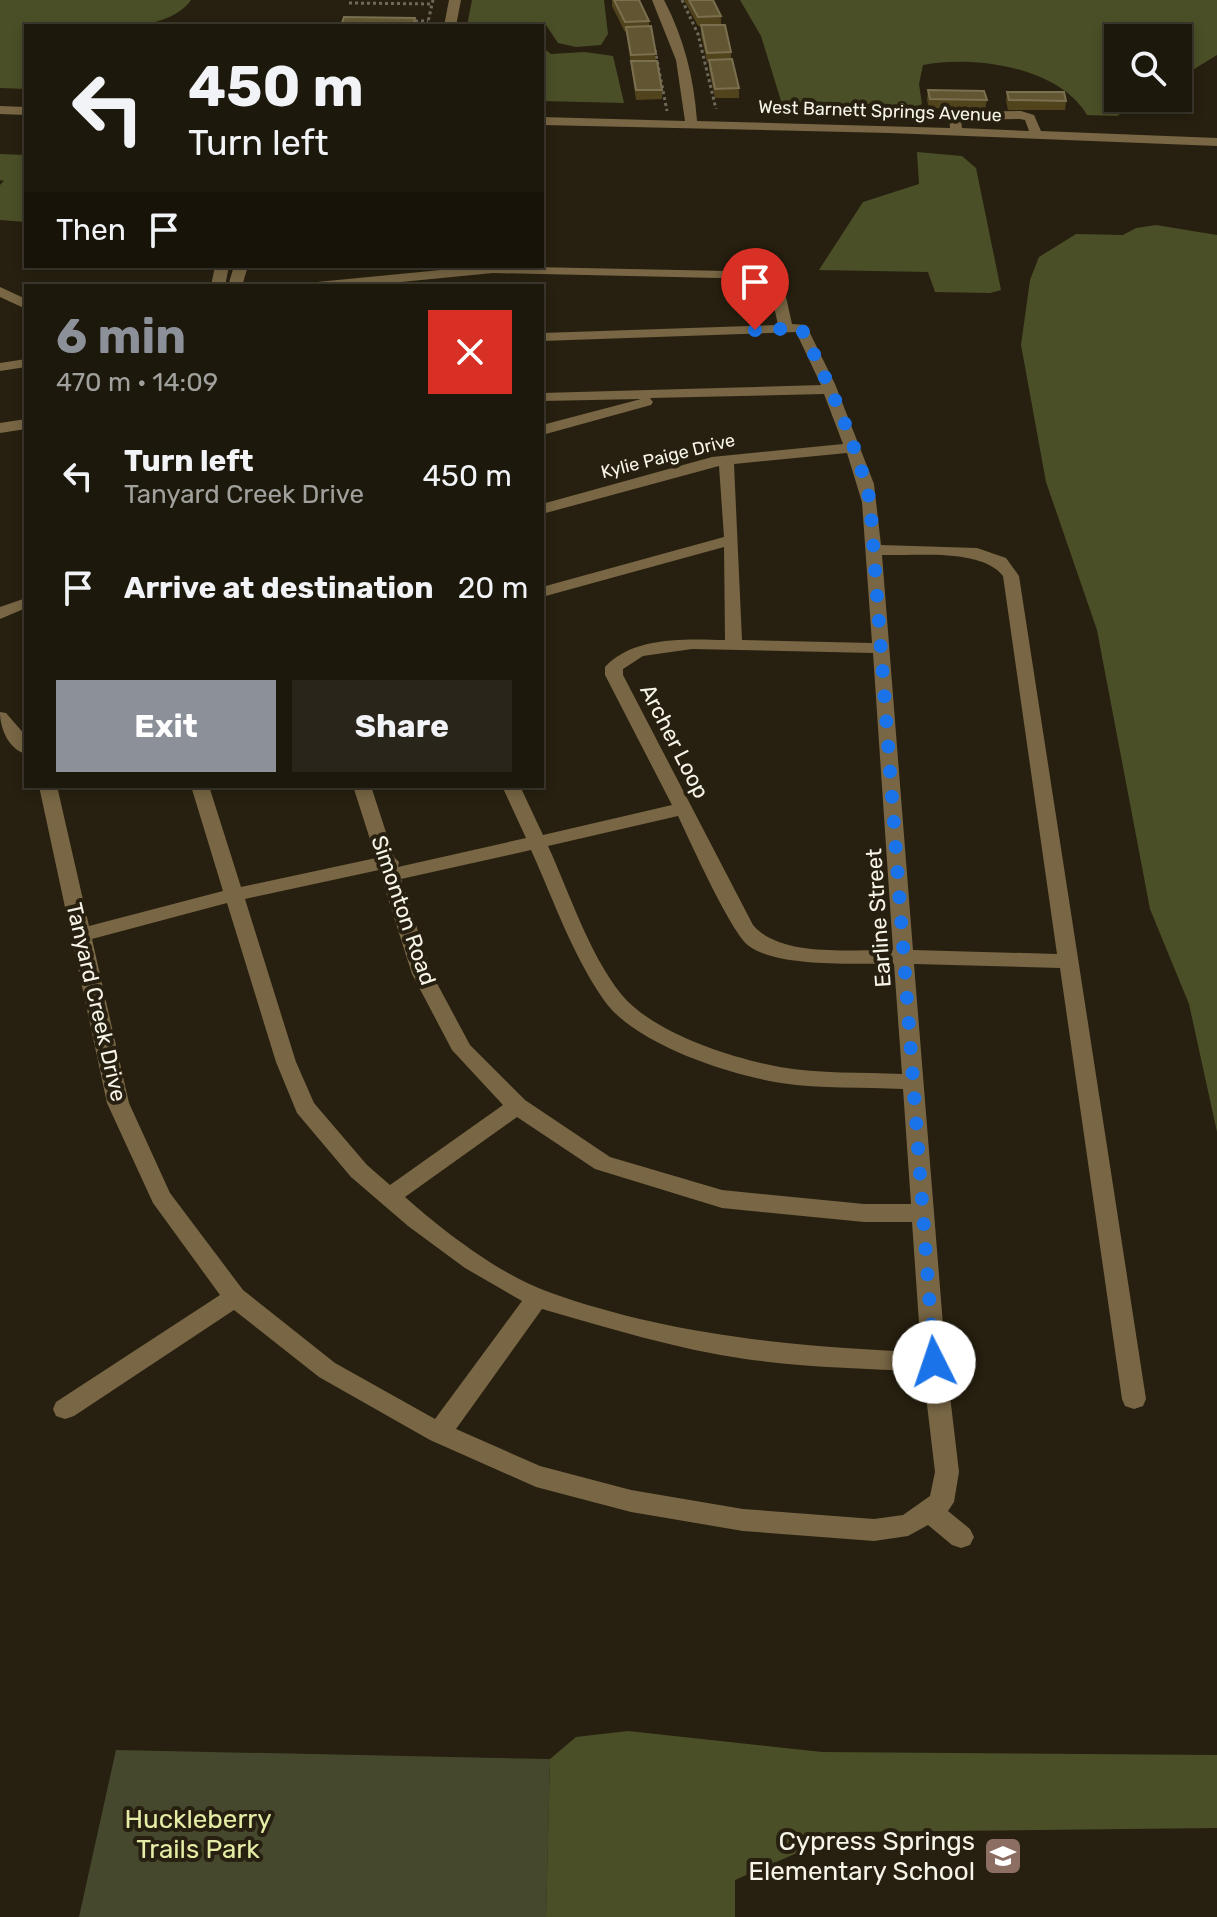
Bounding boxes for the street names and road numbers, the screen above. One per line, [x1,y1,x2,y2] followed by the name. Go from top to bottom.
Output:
[758,96,1002,126] street label: West Barnett Springs Avenue
[599,429,737,483] street label: Kylie Paige Drive
[634,680,715,803] street label: Archer Loop
[365,832,442,989] street label: Simonton Road
[860,847,897,988] street label: Earline Street
[61,900,133,1104] street label: Tanyard Creek Drive

